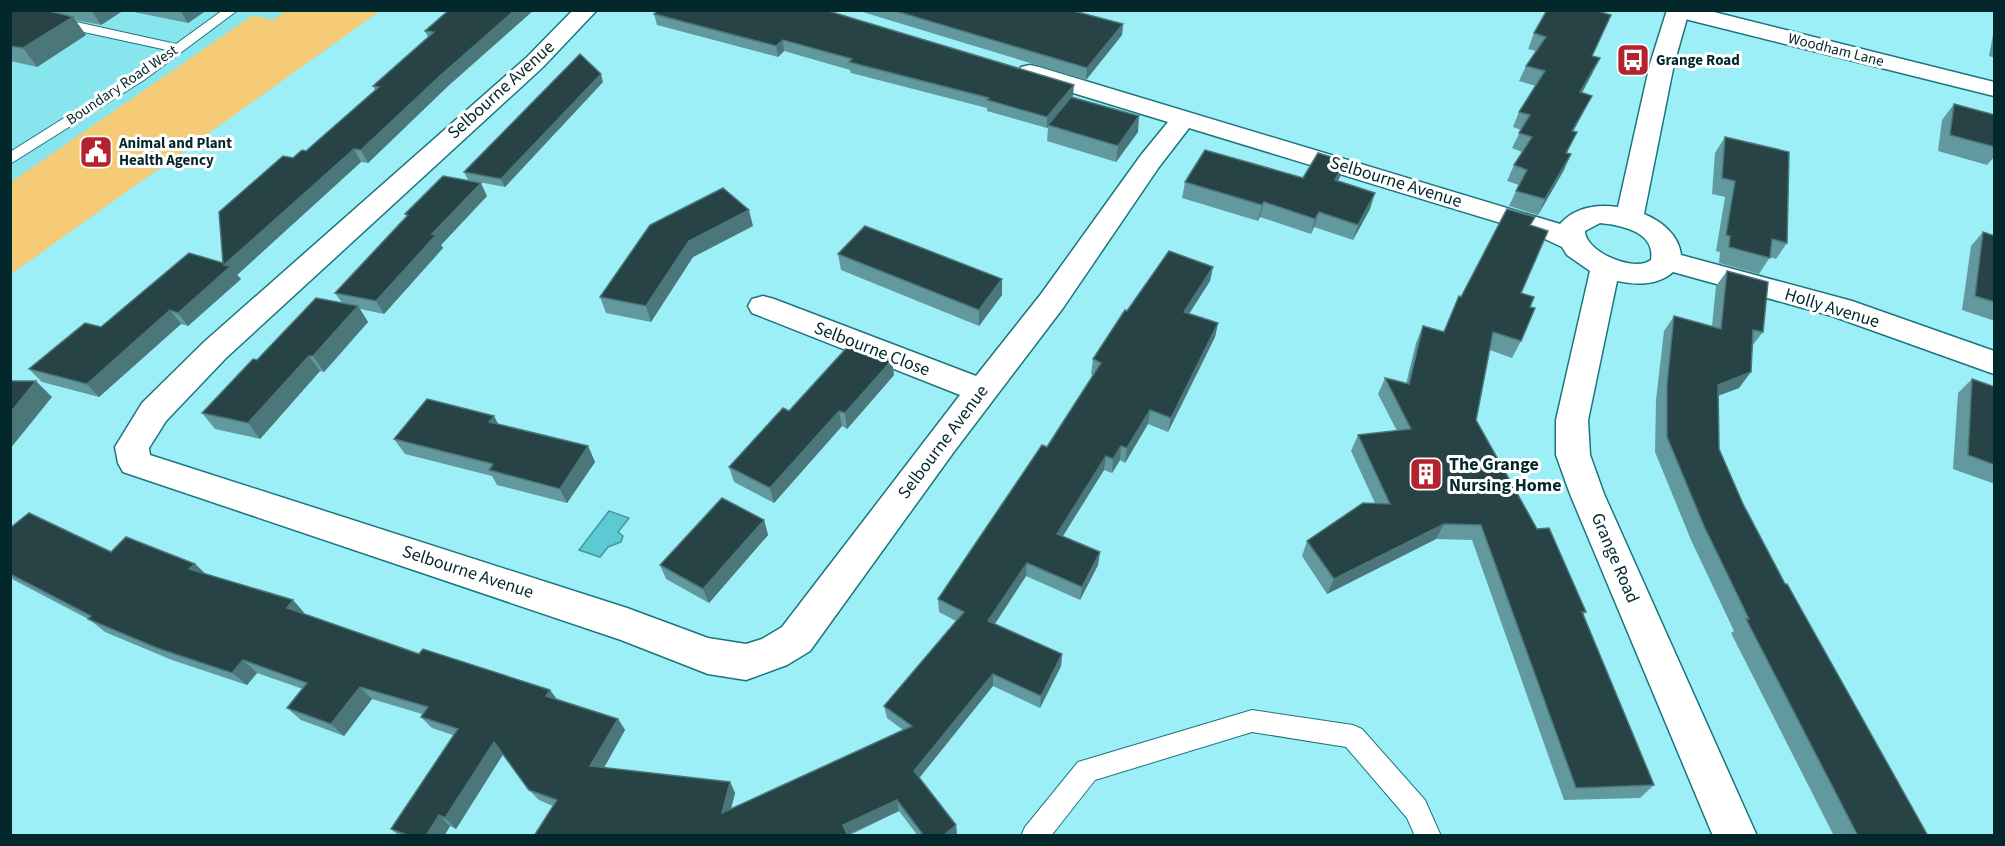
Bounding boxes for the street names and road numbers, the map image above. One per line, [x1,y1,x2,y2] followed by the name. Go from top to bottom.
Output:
[1786,28,1886,72] street label: Woodham Lane
[442,35,560,145] street label: Selbourne Avenue
[62,40,182,130] street label: Boundary Road West
[1327,150,1465,214] street label: Selbourne Avenue
[1781,282,1883,334] street label: Holly Avenue
[810,315,934,383] street label: Selbourne Close
[892,380,994,504] street label: Selbourne Avenue
[1585,509,1645,607] street label: Grange Road
[399,539,537,605] street label: Selbourne Avenue

